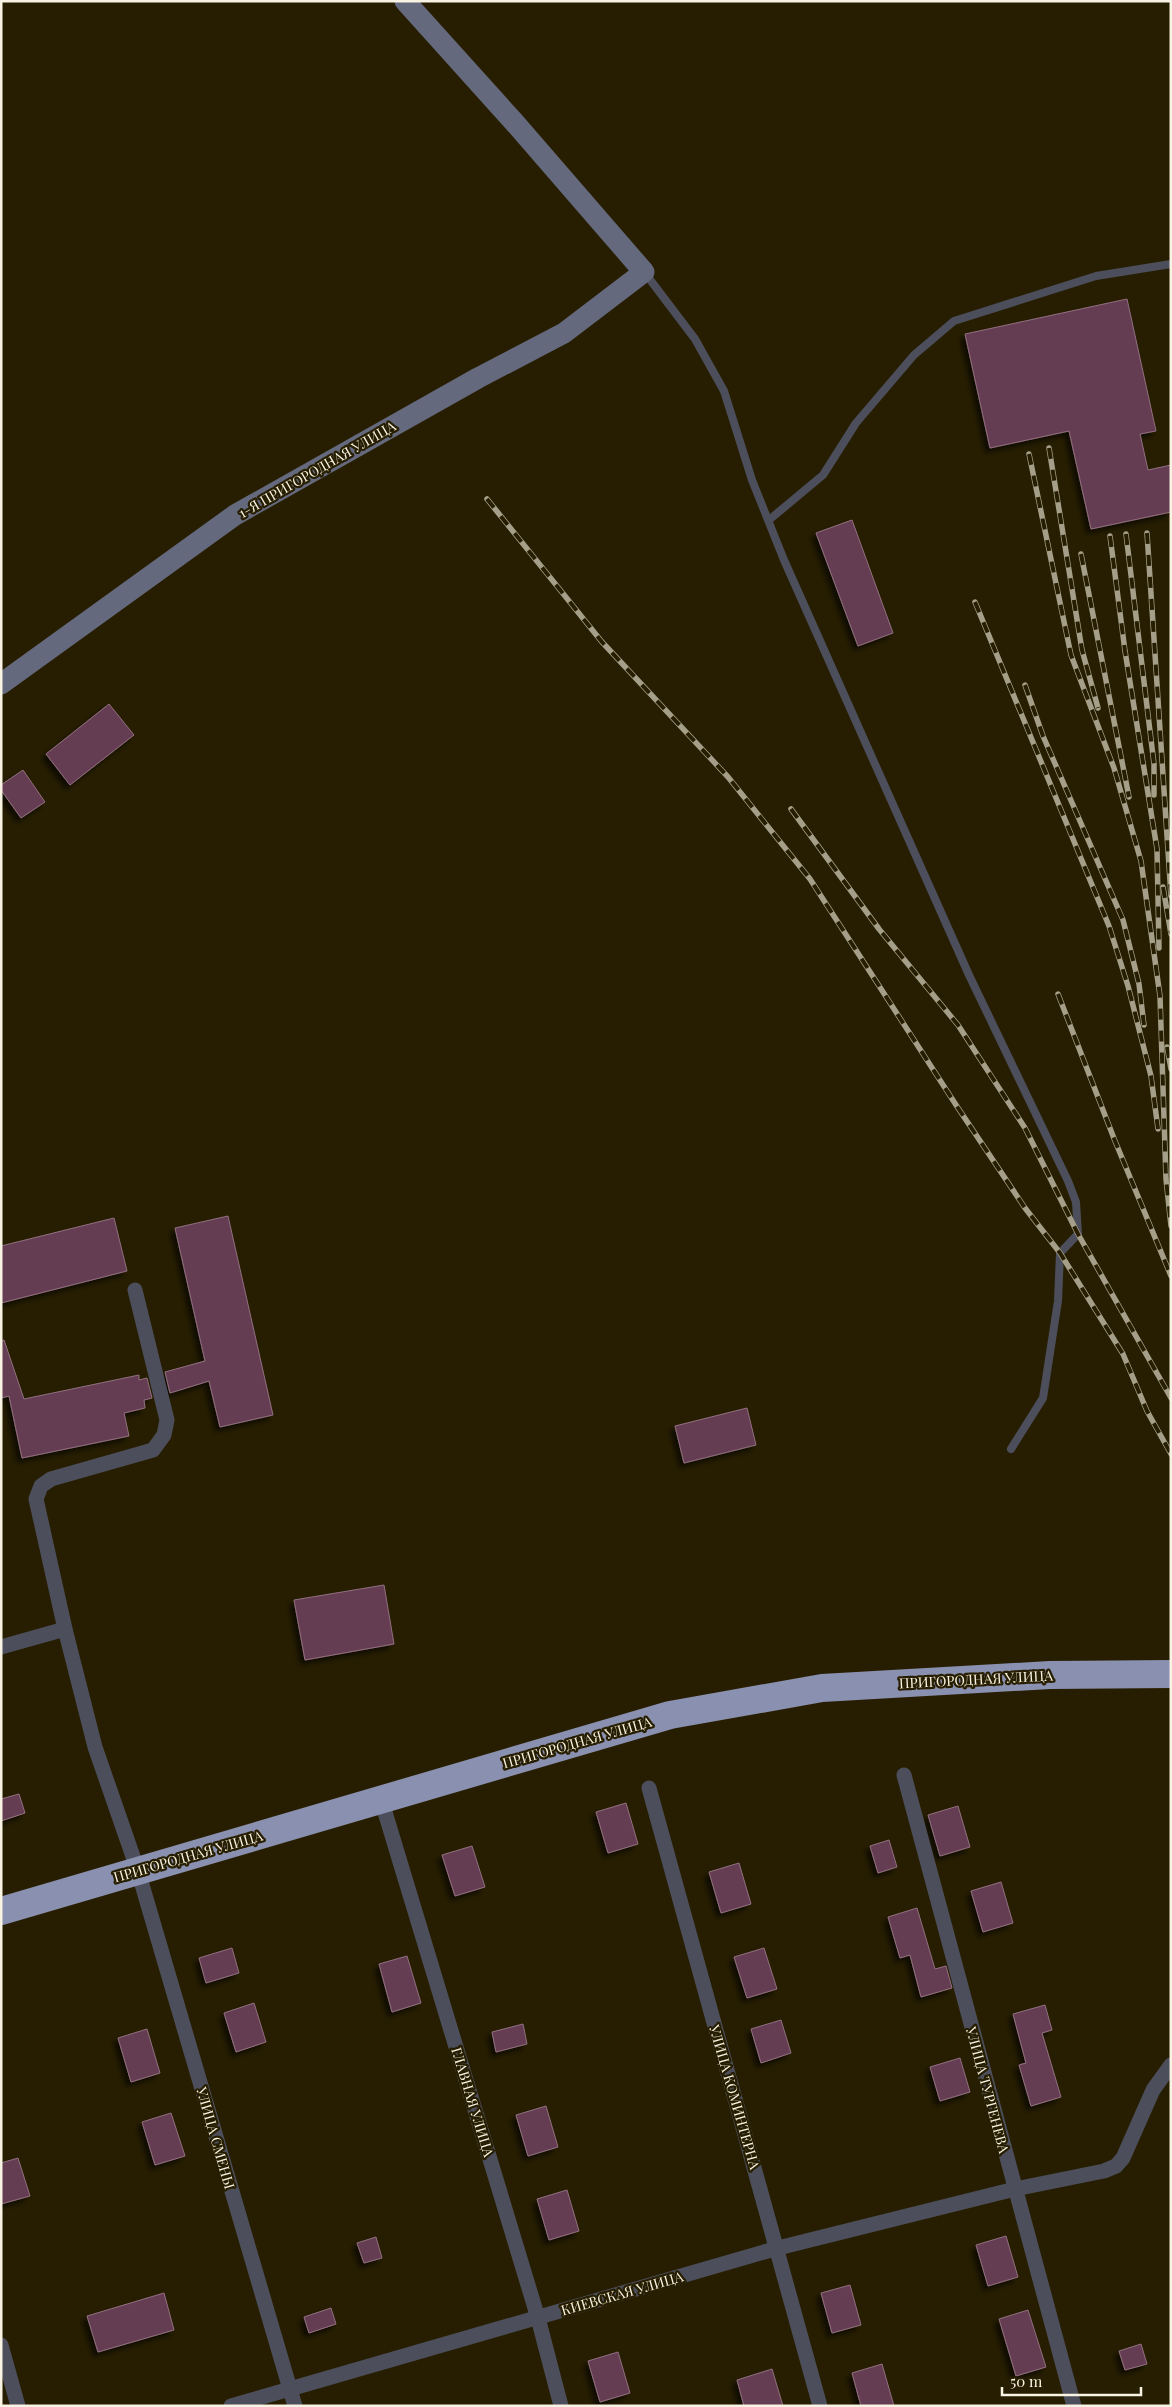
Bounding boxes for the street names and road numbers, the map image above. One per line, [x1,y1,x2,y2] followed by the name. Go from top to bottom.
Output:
[235,416,399,522] street label: 1-Я ПРИГОРОДНАЯ УЛИЦА
[898,1665,1054,1693] street label: ПРИГОРОДНАЯ УЛИЦА
[500,1712,654,1772] street label: ПРИГОРОДНАЯ УЛИЦА
[111,1826,265,1886] street label: ПРИГОРОДНАЯ УЛИЦА
[705,2022,765,2172] street label: УЛИЦА КОМИНТЕРНА
[962,2024,1014,2155] street label: УЛИЦА ТУРГЕНЕВА
[447,2045,499,2159] street label: ГЛАВНАЯ УЛИЦА
[192,2084,240,2191] street label: УЛИЦА СМЕНЫ
[559,2266,685,2320] street label: КИЕВСКАЯ УЛИЦА

